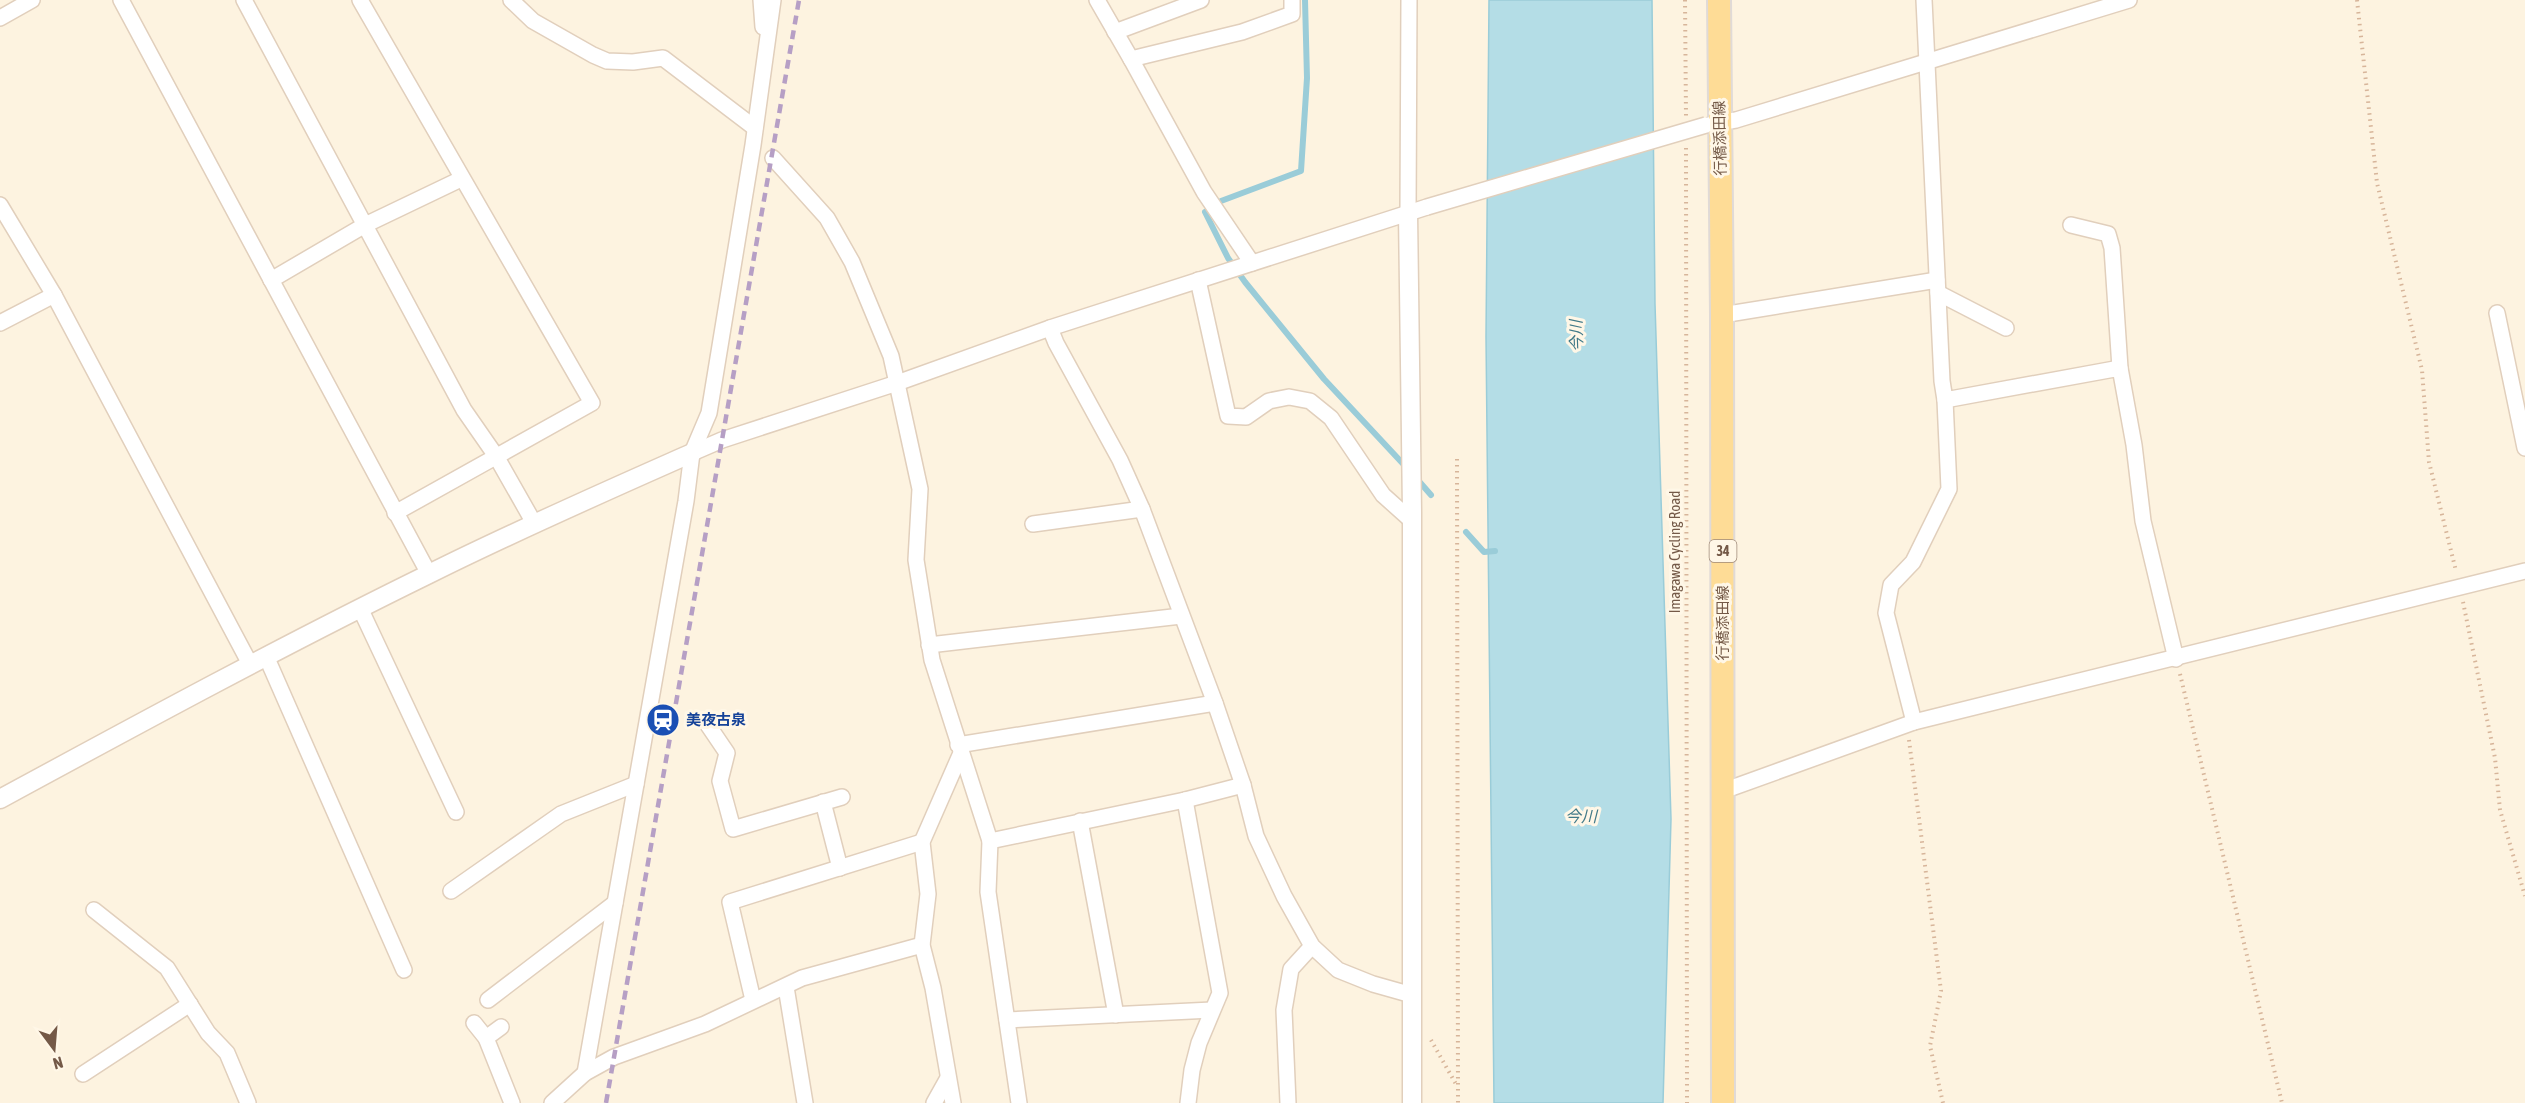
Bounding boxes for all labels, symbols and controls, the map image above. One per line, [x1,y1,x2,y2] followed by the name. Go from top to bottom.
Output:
[1710,100,1729,176] street label: 行橋添田線
[1566,318,1586,352] water label: 今川
[1666,491,1683,613] street label: Imagawa Cycling Road
[1710,540,1736,562] road number: 34
[1714,585,1731,661] street label: 行橋添田線
[645,702,681,738] station icon: 美夜古泉
[686,711,746,728] place label: 美夜古泉
[1565,807,1599,825] water label: 今川
[24,1019,84,1079] north arrow
[51,1053,65,1073] text: N

